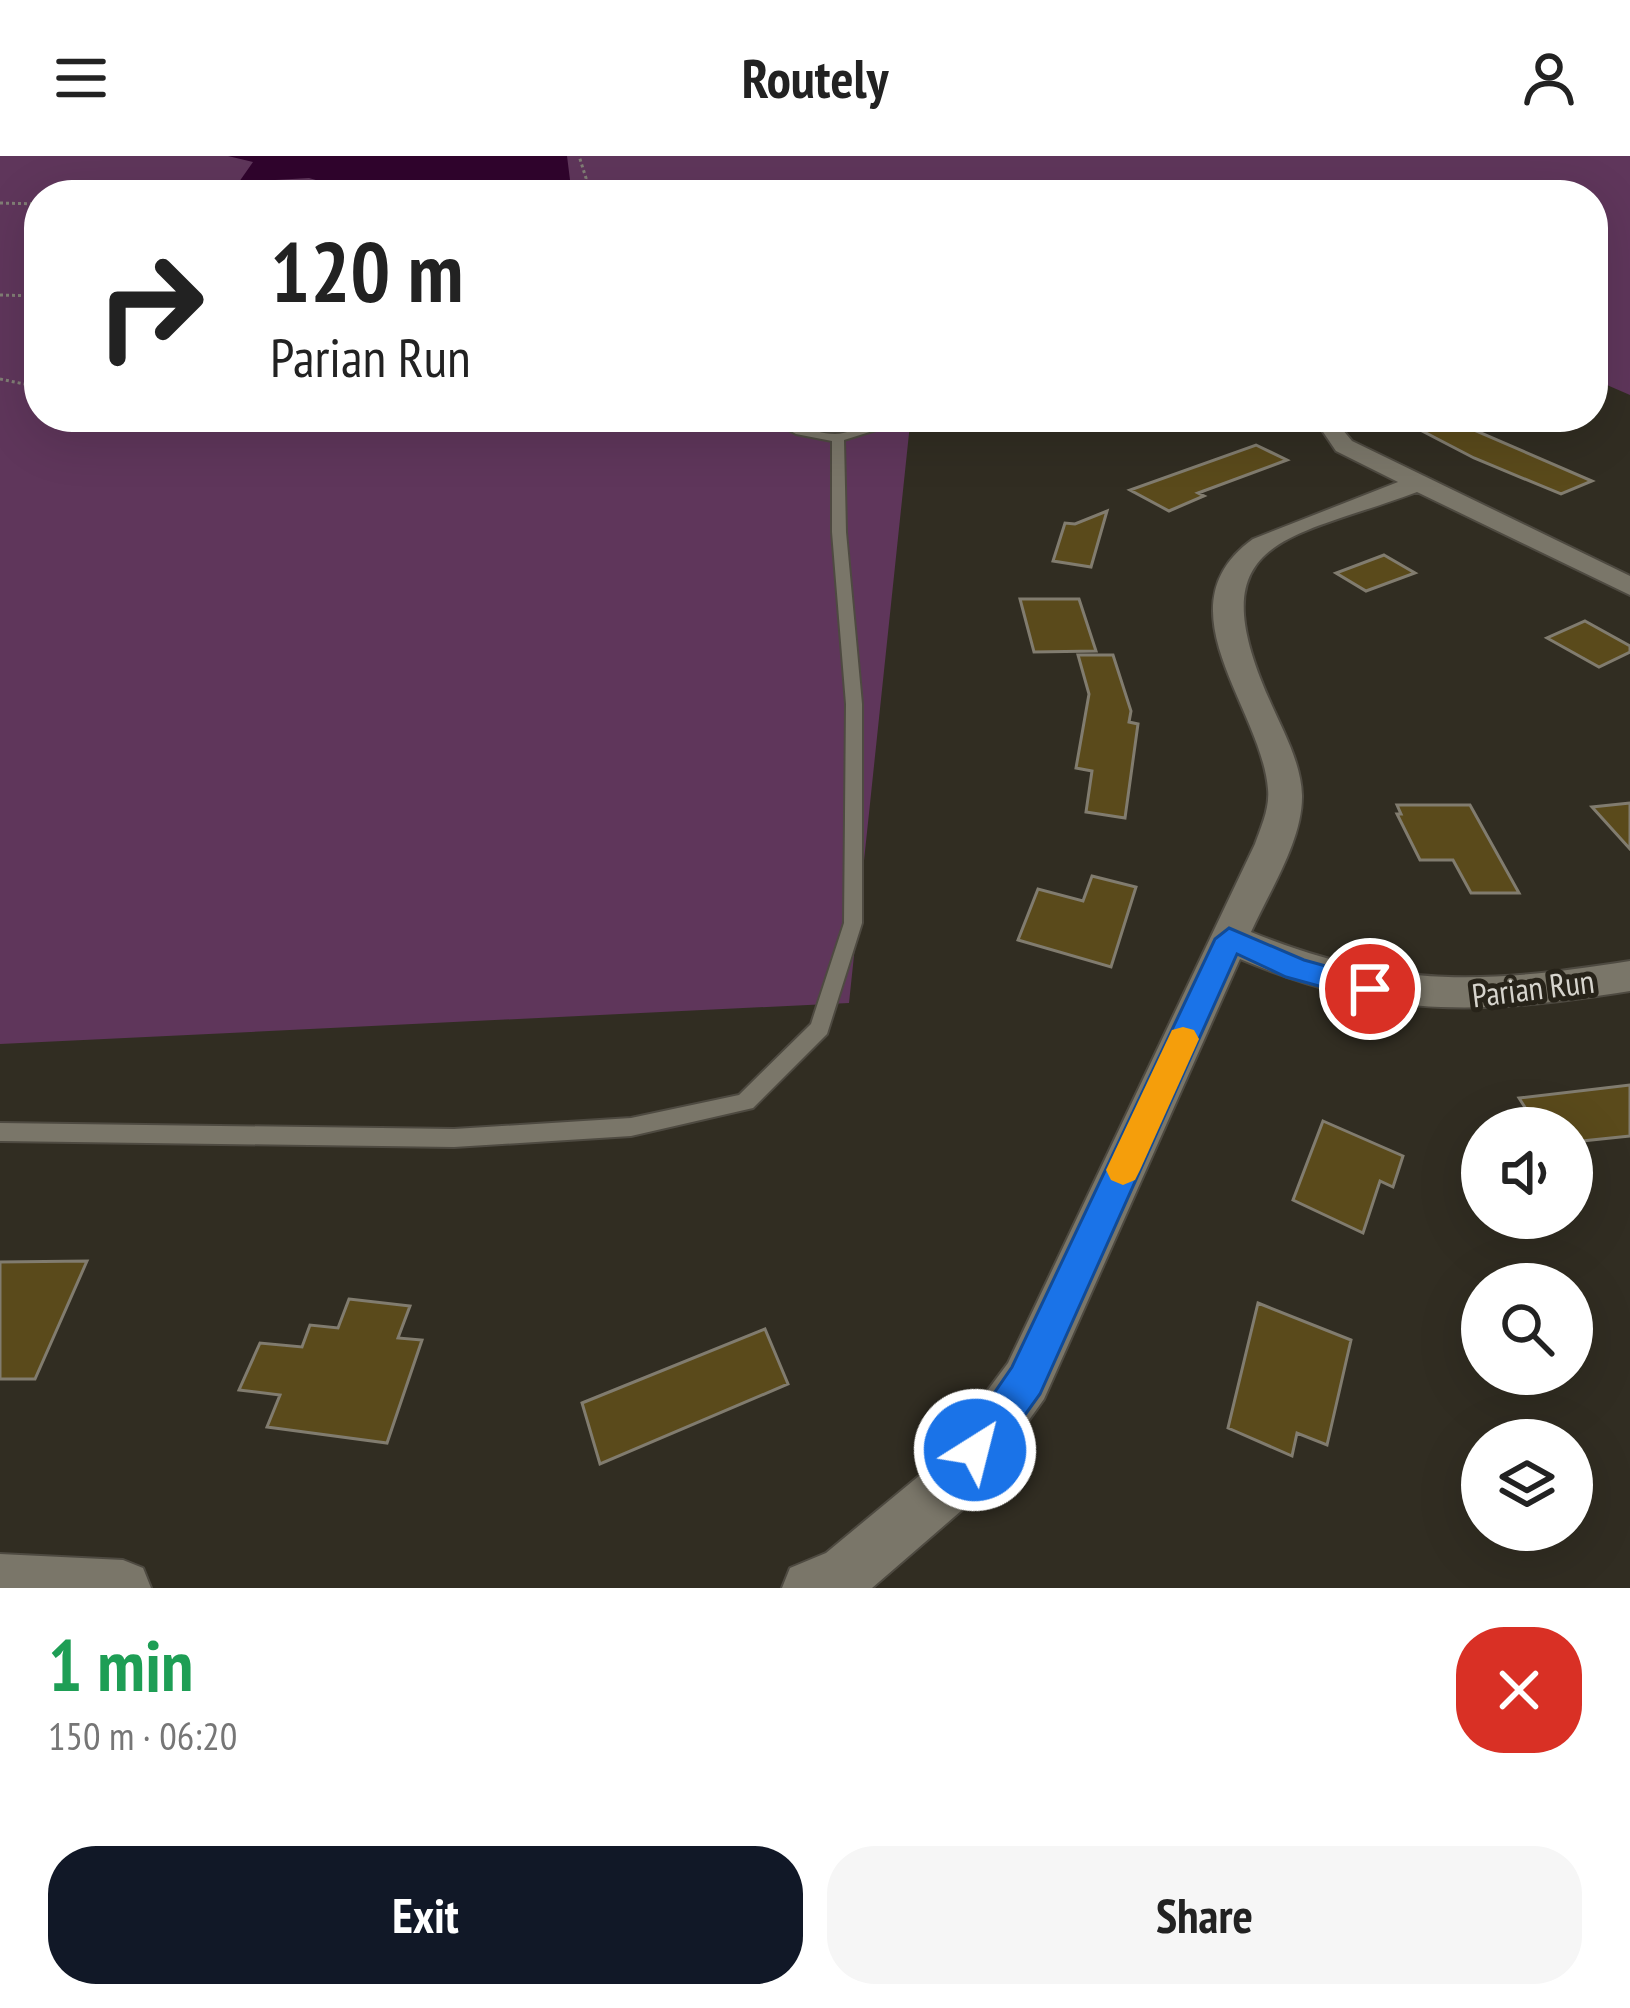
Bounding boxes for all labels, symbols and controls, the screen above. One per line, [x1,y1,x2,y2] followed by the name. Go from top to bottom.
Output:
[742,43,888,113] text: Routely
[48,45,114,111] icon: menu
[1516,45,1582,111] icon: person
[270,216,463,325] text: 120 m
[72,228,228,384] icon: right
[270,322,471,392] text: Parian Run
[1319,938,1421,1040] pin
[1337,956,1403,1022] icon: arrive
[1469,959,1596,1016] street label: Parian Run
[1461,1107,1593,1551] map controls
[1461,1107,1593,1239] button: sound
[1461,1263,1593,1395] button: search
[912,1387,1038,1513] position arrow
[1461,1419,1593,1551] button: layers
[48,1618,193,1711] text: 1 min
[1456,1627,1582,1753] button: close
[48,1710,237,1761] text: 150 m · 06:20
[48,1846,803,1984] button: Exit
[827,1846,1582,1984] button: Share

